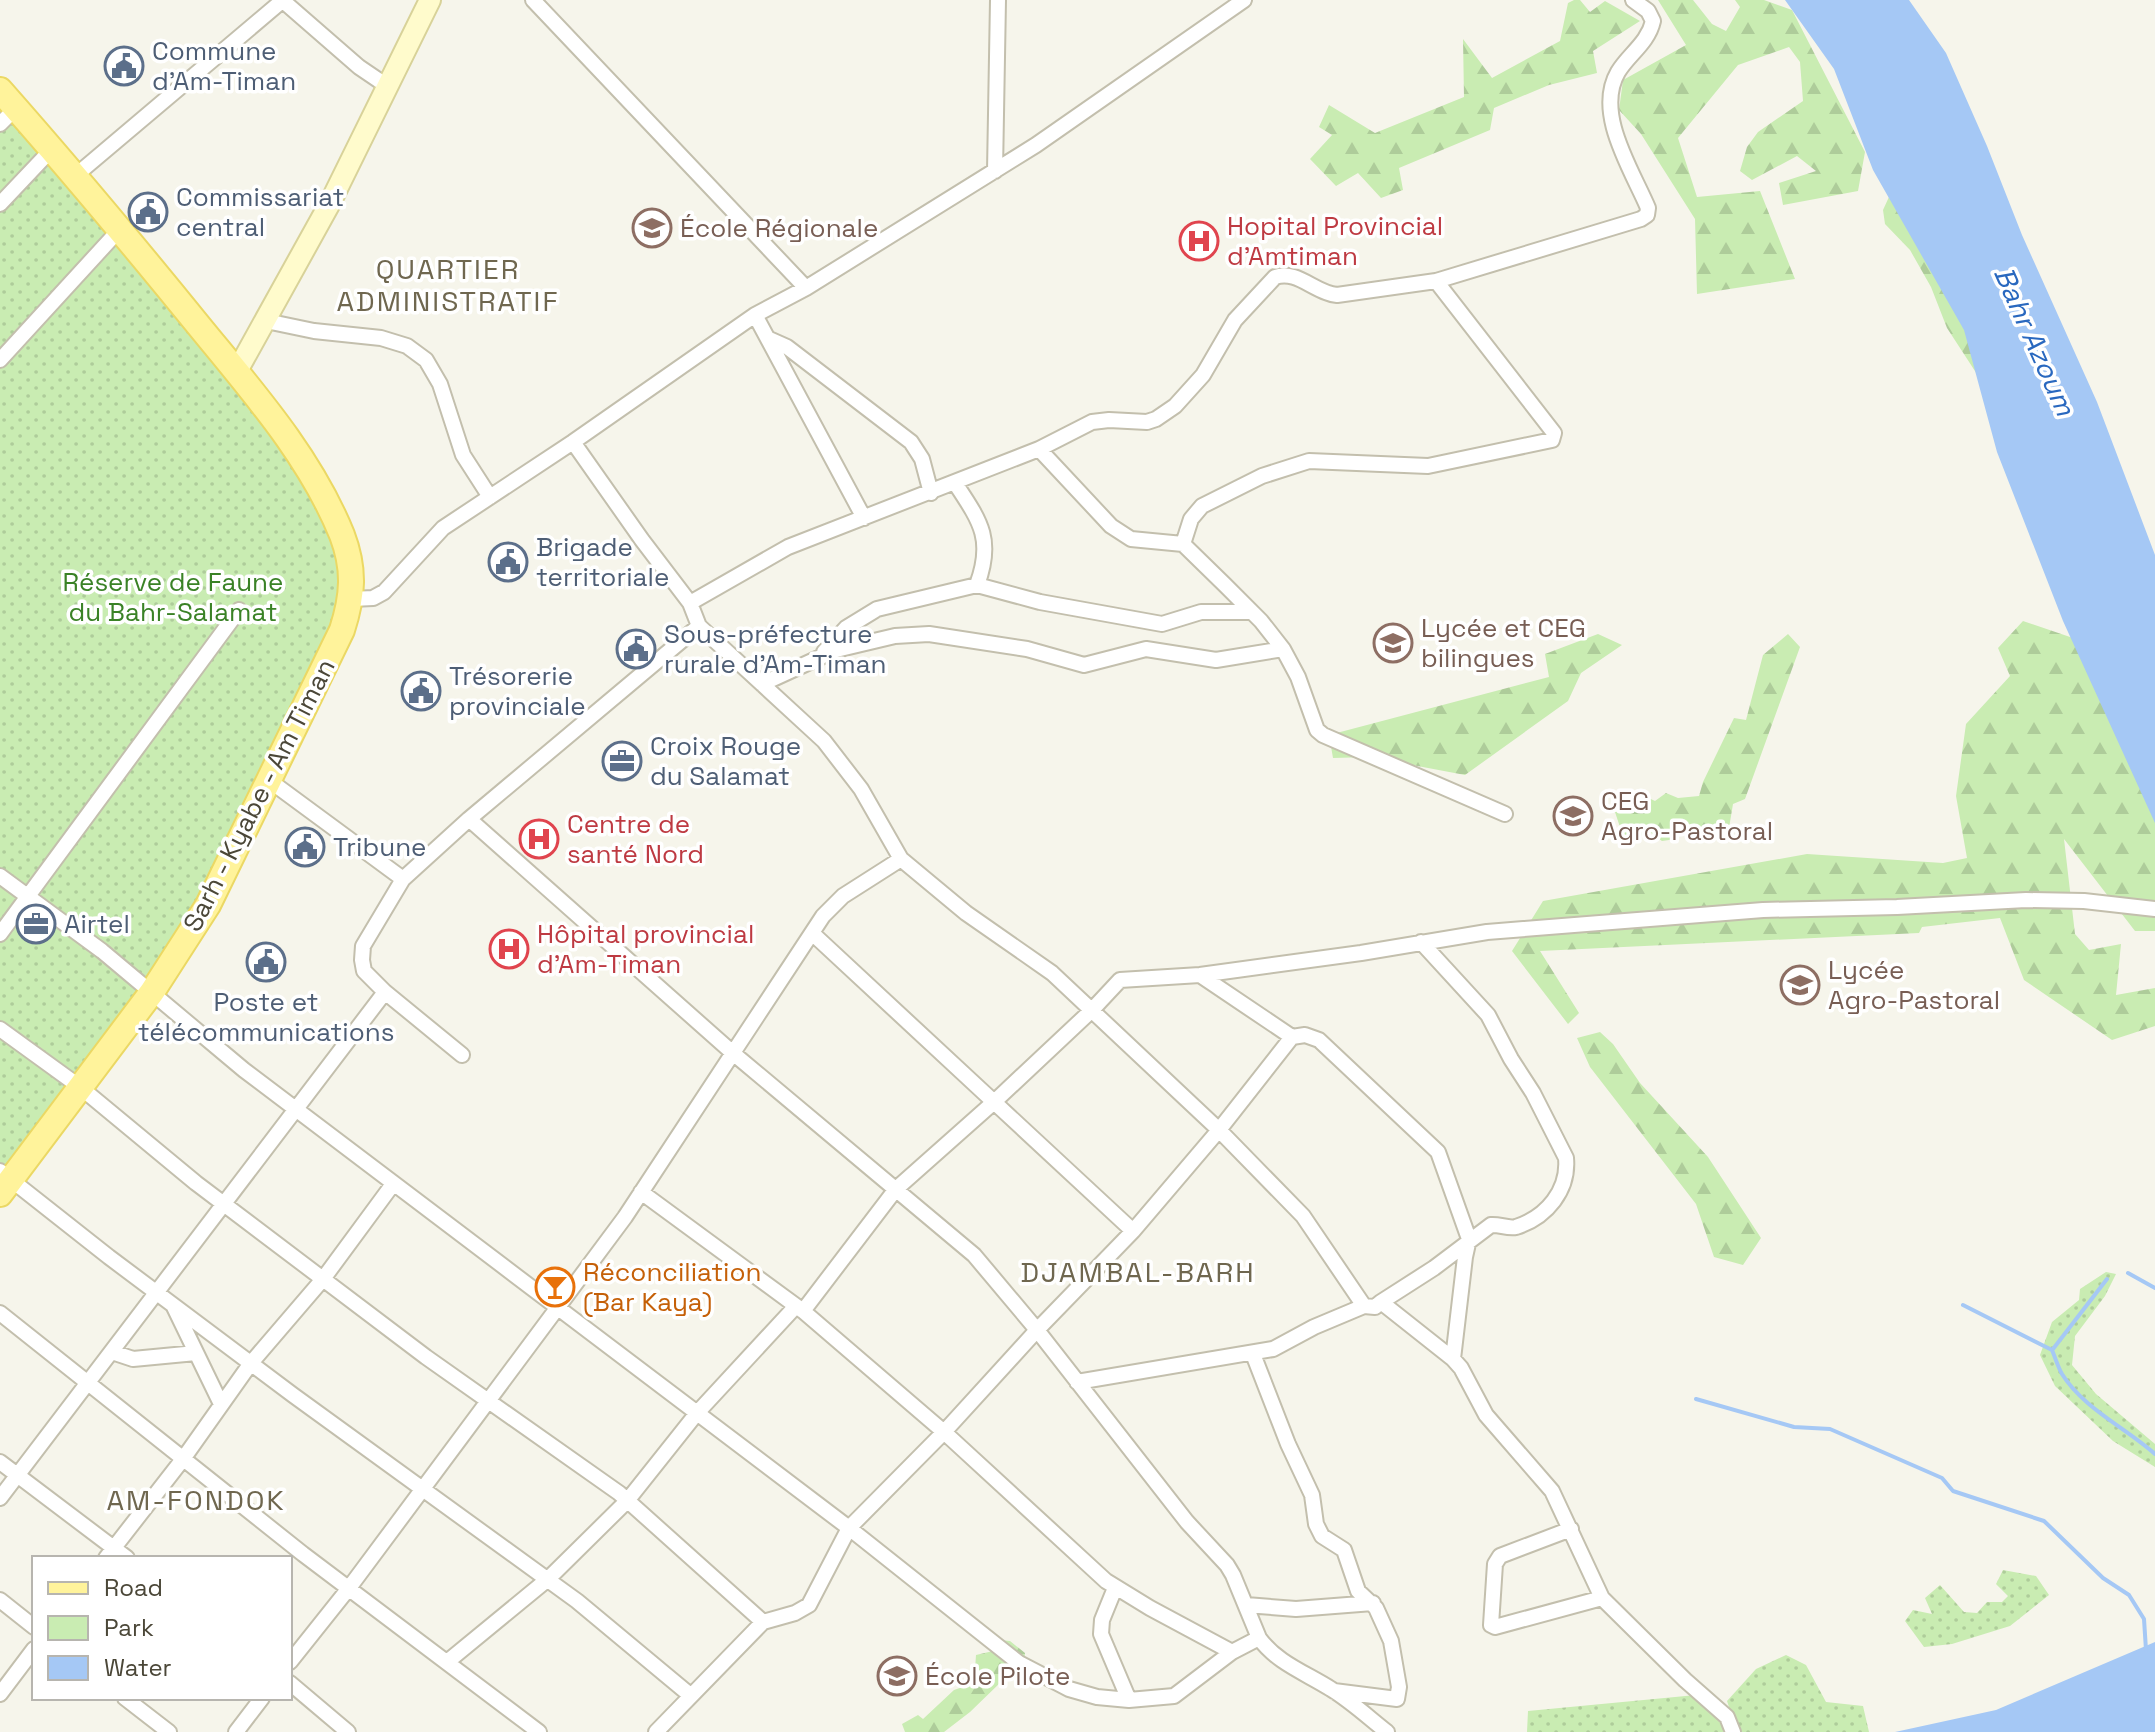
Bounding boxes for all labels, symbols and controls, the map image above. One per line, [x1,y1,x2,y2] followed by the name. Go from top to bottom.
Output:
[152,34,296,98] place label: Commune d'Am-Timan
[103,45,145,87] public building icon: Commune d'Am-Timan
[176,180,344,244] place label: Commissariat central
[127,191,169,233] public building icon: Commissariat central
[631,207,673,249] school or university icon: École Régionale
[1227,209,1443,273] place label: Hopital Provincial d'Amtiman
[680,211,878,245] place label: École Régionale
[1178,220,1220,262] hospital icon: Hopital Provincial d'Amtiman
[336,251,560,319] district label: QUARTIER ADMINISTRATIF
[1986,261,2084,422] water label: Bahr Azoum
[536,530,669,594] place label: Brigade territoriale
[487,541,529,583] public building icon: Brigade territoriale
[63,565,283,629] park label: Réserve de Faune du Bahr-Salamat
[1421,611,1586,675] place label: Lycée et CEG bilingues
[664,617,887,681] place label: Sous-préfecture rurale d'Am-Timan
[1372,622,1414,664] school or university icon: Lycée et CEG bilingues
[615,628,657,670] public building icon: Sous-préfecture rurale d'Am-Timan
[175,653,343,937] street label: Sarh - Kyabe - Am Timan
[449,659,586,723] place label: Trésorerie provinciale
[400,670,442,712] public building icon: Trésorerie provinciale
[650,729,801,793] place label: Croix Rouge du Salamat
[601,740,643,782] office icon: Croix Rouge du Salamat
[1601,784,1773,848] place label: CEG Agro-Pastoral
[1552,795,1594,837] school or university icon: CEG Agro-Pastoral
[567,807,704,871] place label: Centre de santé Nord
[518,818,560,860] hospital icon: Centre de santé Nord
[284,826,326,868] public building icon: Tribune
[333,830,426,864] place label: Tribune
[15,903,57,945] office icon: Airtel
[64,907,130,941] place label: Airtel
[537,917,754,981] place label: Hôpital provincial d'Am-Timan
[488,928,530,970] hospital icon: Hôpital provincial d'Am-Timan
[245,941,287,983] public building icon: Poste et télécommunications
[1828,953,2000,1017] place label: Lycée Agro-Pastoral
[1779,964,1821,1006] school or university icon: Lycée Agro-Pastoral
[138,985,394,1049] place label: Poste et télécommunications
[1020,1254,1256,1290] district label: DJAMBAL-BARH
[583,1255,761,1319] place label: Réconciliation (Bar Kaya)
[534,1266,576,1308] bar icon: Réconciliation (Bar Kaya)
[106,1482,286,1518] district label: AM-FONDOK
[32,1556,292,1700] legend
[104,1572,163,1603] text: Road
[104,1612,154,1643] text: Park
[104,1652,172,1683] text: Water
[876,1655,918,1697] school or university icon: École Pilote
[925,1659,1071,1693] place label: École Pilote

